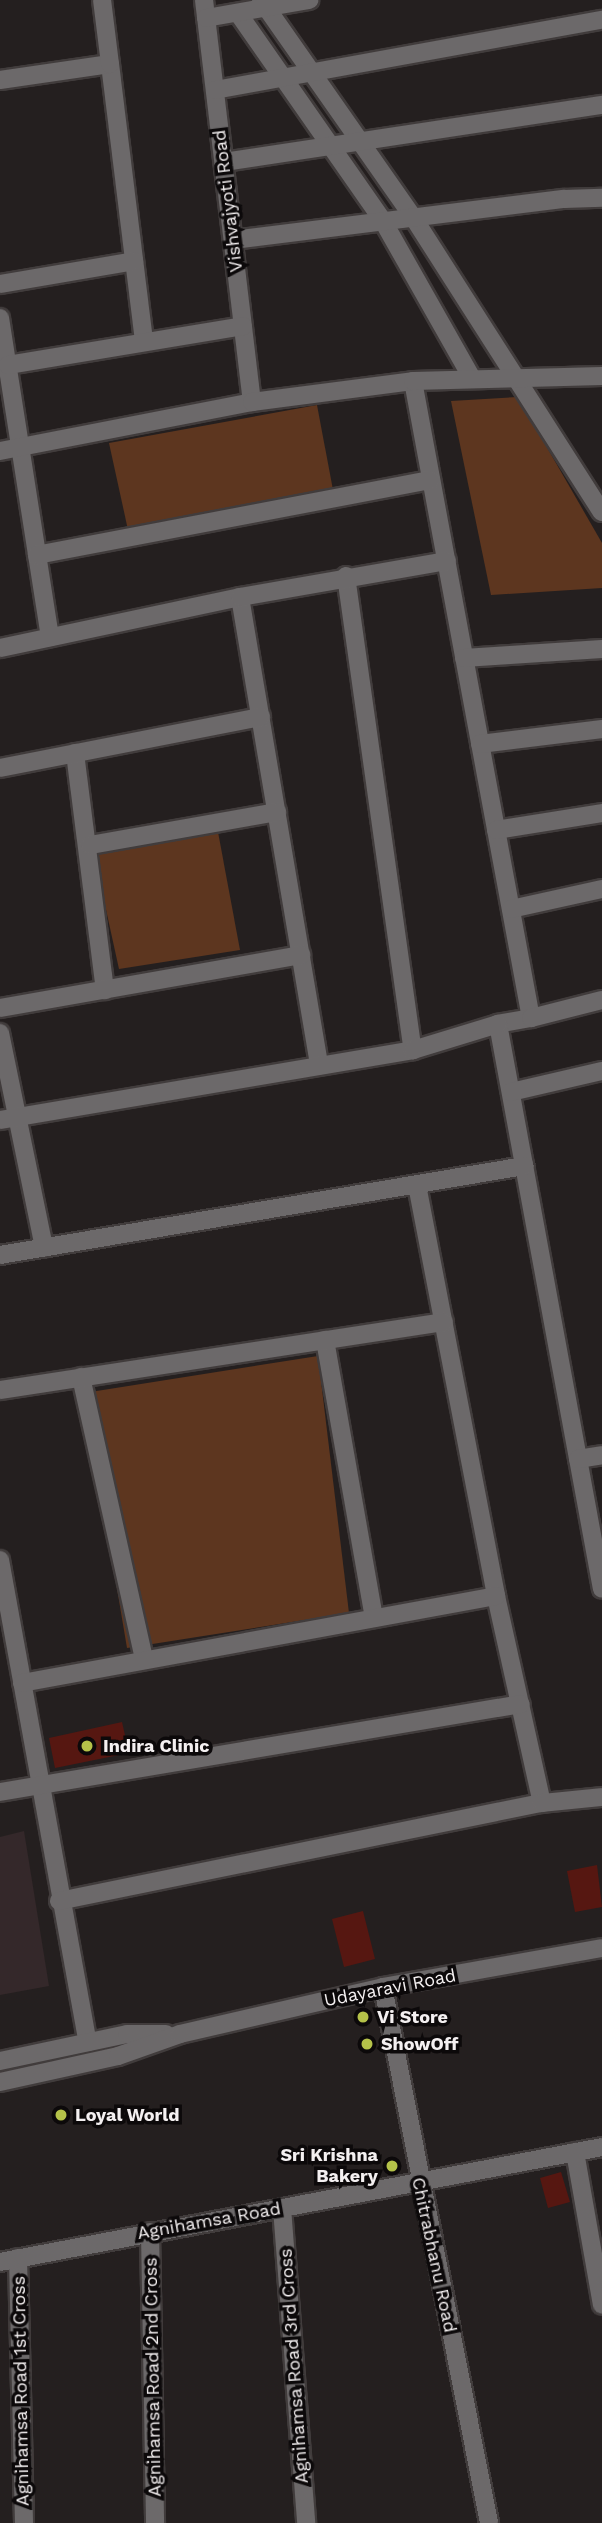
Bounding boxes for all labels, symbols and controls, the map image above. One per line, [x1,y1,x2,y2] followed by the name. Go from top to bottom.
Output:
[209,129,247,273] street label: Vishvajyoti Road
[103,1735,210,1757] place label: Indira Clinic
[77,1736,97,1756] marker: Indira Clinic
[322,1965,458,2011] street label: Udayaravi Road
[377,2006,448,2028] place label: Vi Store
[355,2009,371,2025] marker: Vi Store
[381,2033,458,2055] place label: ShowOff
[359,2036,375,2052] marker: ShowOff
[75,2104,180,2126] place label: Loyal World
[53,2107,69,2123] marker: Loyal World
[281,2145,378,2188] place label: Sri Krishna Bakery
[384,2158,400,2174] marker: Sri Krishna Bakery
[407,2175,461,2335] street label: Chitrabhanu Road
[135,2198,283,2244] street label: Agnihamsa Road
[275,2248,313,2484] street label: Agnihamsa Road 3rd Cross
[140,2257,166,2497] street label: Agnihamsa Road 2nd Cross
[8,2275,34,2507] street label: Agnihamsa Road 1st Cross

